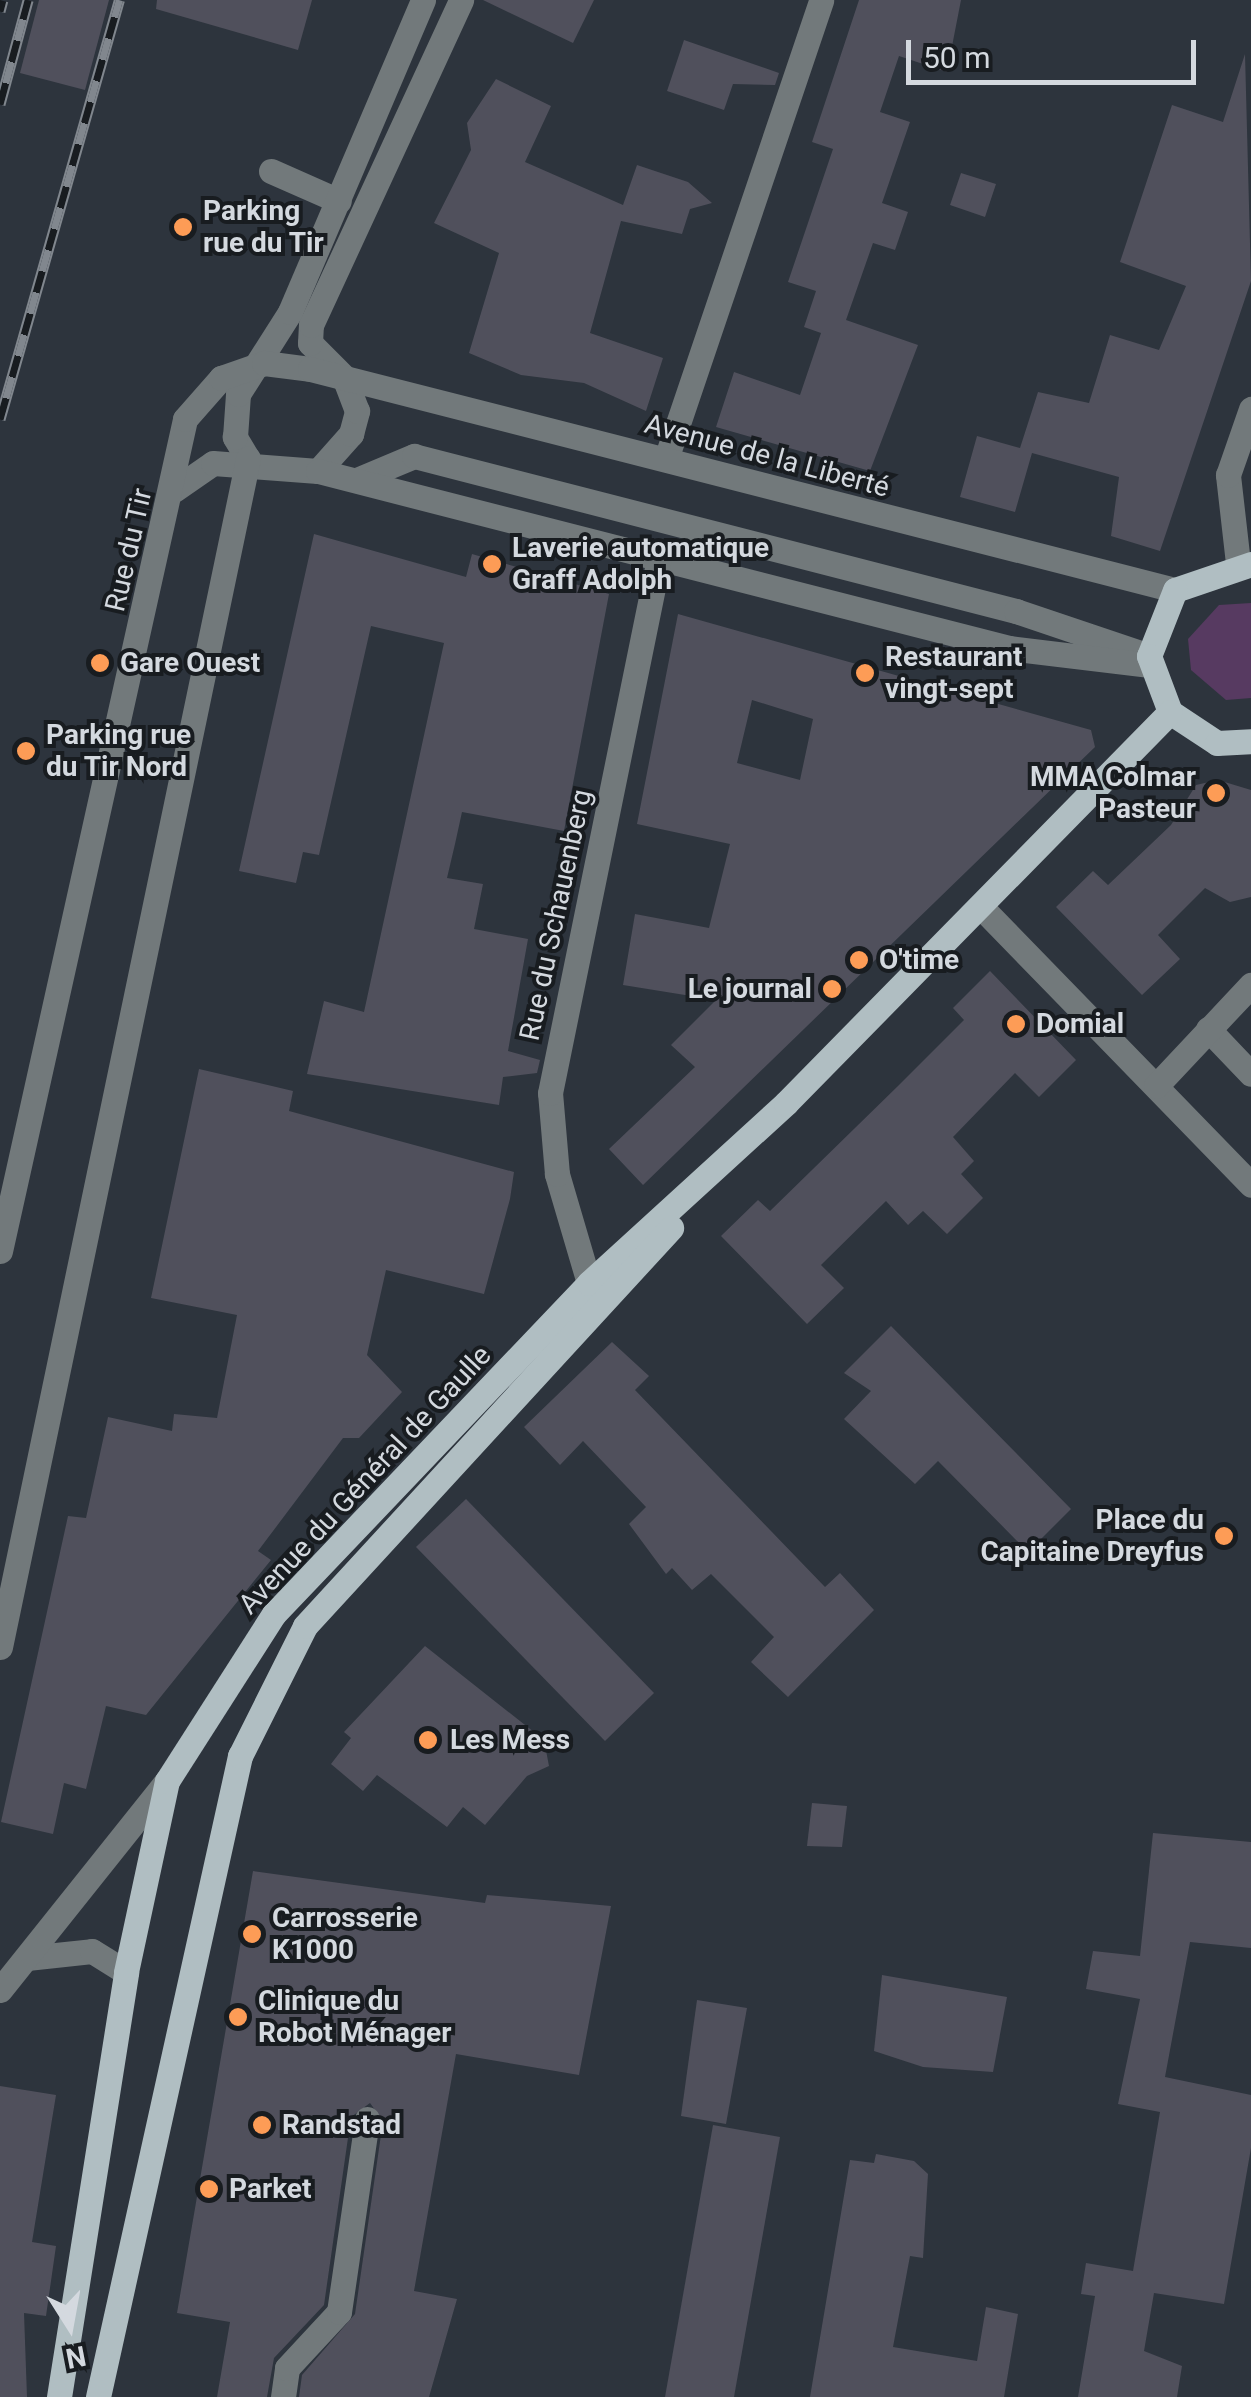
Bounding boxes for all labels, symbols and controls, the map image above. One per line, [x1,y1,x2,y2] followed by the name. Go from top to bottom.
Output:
[911,20,1201,82] scale bar
[923,40,990,75] text: 50 m
[203,194,324,260] place label: Parking rue du Tir
[172,216,194,238] marker: Parking rue du Tir
[641,407,893,505] street label: Avenue de la Liberté
[98,485,160,615] street label: Rue du Tir
[512,531,769,597] place label: Laverie automatique Graff Adolph
[481,553,503,575] marker: Laverie automatique Graff Adolph
[885,640,1023,706] place label: Restaurant vingt-sept
[120,646,260,680] place label: Gare Ouest
[89,652,111,674] marker: Gare Ouest
[854,662,876,684] marker: Restaurant vingt-sept
[46,718,191,784] place label: Parking rue du Tir Nord
[15,740,37,762] marker: Parking rue du Tir Nord
[1030,760,1196,826] place label: MMA Colmar Pasteur
[1205,782,1227,804] marker: MMA Colmar Pasteur
[513,786,599,1044] street label: Rue du Schauenberg
[879,943,959,977] place label: O'time
[848,949,870,971] marker: O'time
[688,972,812,1006] place label: Le journal
[821,978,843,1000] marker: Le journal
[1036,1007,1124,1041] place label: Domial
[1005,1013,1027,1035] marker: Domial
[232,1339,498,1621] street label: Avenue du Général de Gaulle
[980,1503,1204,1569] place label: Place du Capitaine Dreyfus
[1213,1525,1235,1547] marker: Place du Capitaine Dreyfus
[450,1723,570,1757] place label: Les Mess
[415,1727,441,1753] marker: Les Mess
[272,1901,418,1967] place label: Carrosserie K1000
[241,1923,263,1945] marker: Carrosserie K1000
[258,1984,451,2050] place label: Clinique du Robot Ménager
[227,2006,249,2028] marker: Clinique du Robot Ménager
[282,2108,401,2142] place label: Randstad
[251,2114,273,2136] marker: Randstad
[229,2172,311,2206] place label: Parket
[198,2178,220,2200] marker: Parket
[20,2277,120,2377] north arrow
[63,2339,89,2375] text: N

